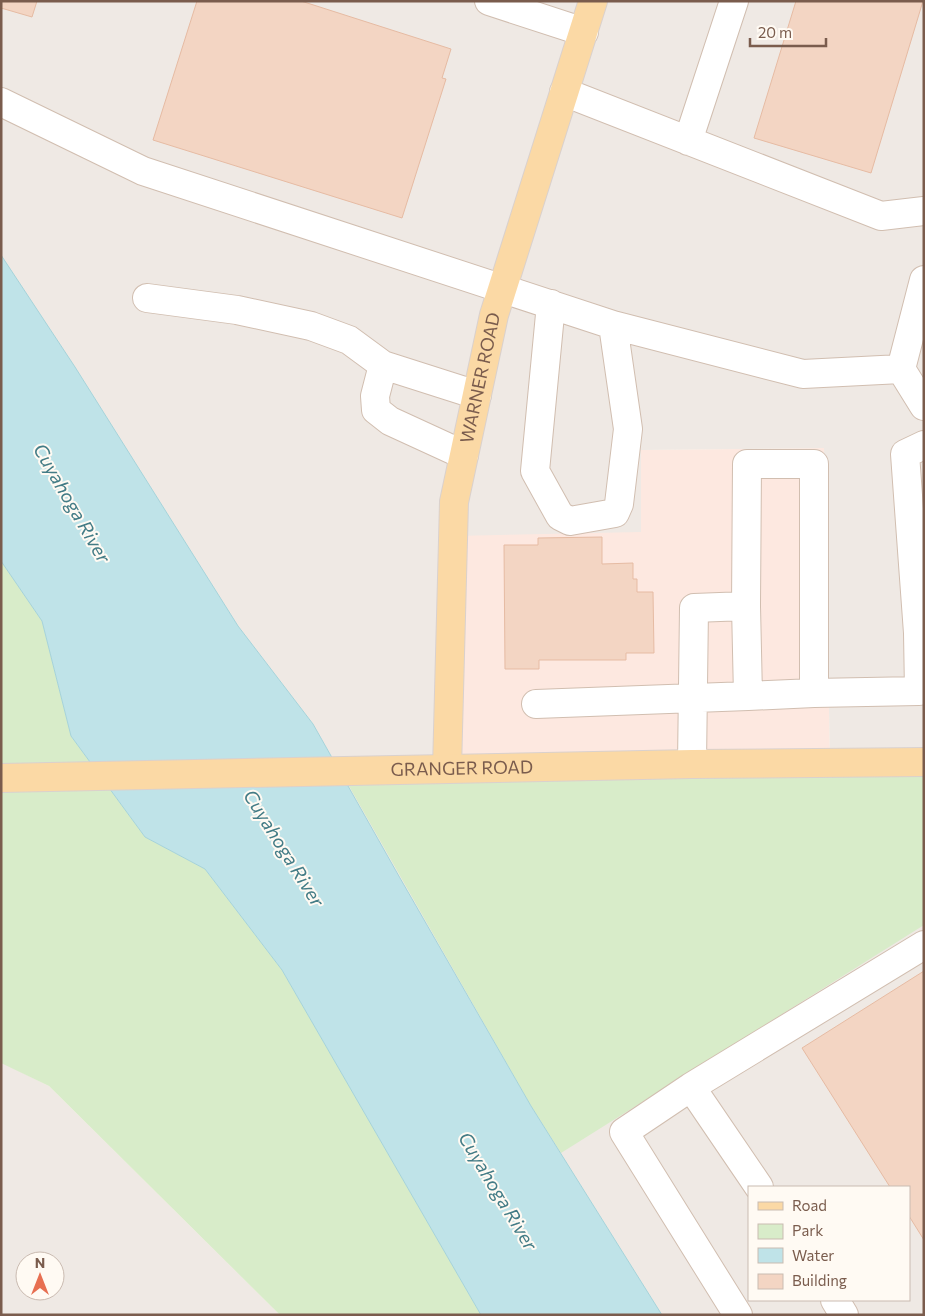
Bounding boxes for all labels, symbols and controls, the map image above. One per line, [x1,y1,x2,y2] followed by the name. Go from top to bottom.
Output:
[750,15,826,47] scale bar
[758,23,792,41] text: 20 m
[455,310,504,445] street label: WARNER ROAD
[29,439,117,568] water label: Cuyahoga River
[391,755,533,780] street label: GRANGER ROAD
[239,785,330,912] water label: Cuyahoga River
[454,1127,543,1255] water label: Cuyahoga River
[748,1186,910,1301] legend
[792,1196,827,1214] text: Road
[792,1221,823,1239] text: Park
[792,1246,834,1264] text: Water
[15,1251,65,1301] north arrow
[35,1254,45,1271] text: N
[792,1271,847,1289] text: Building

